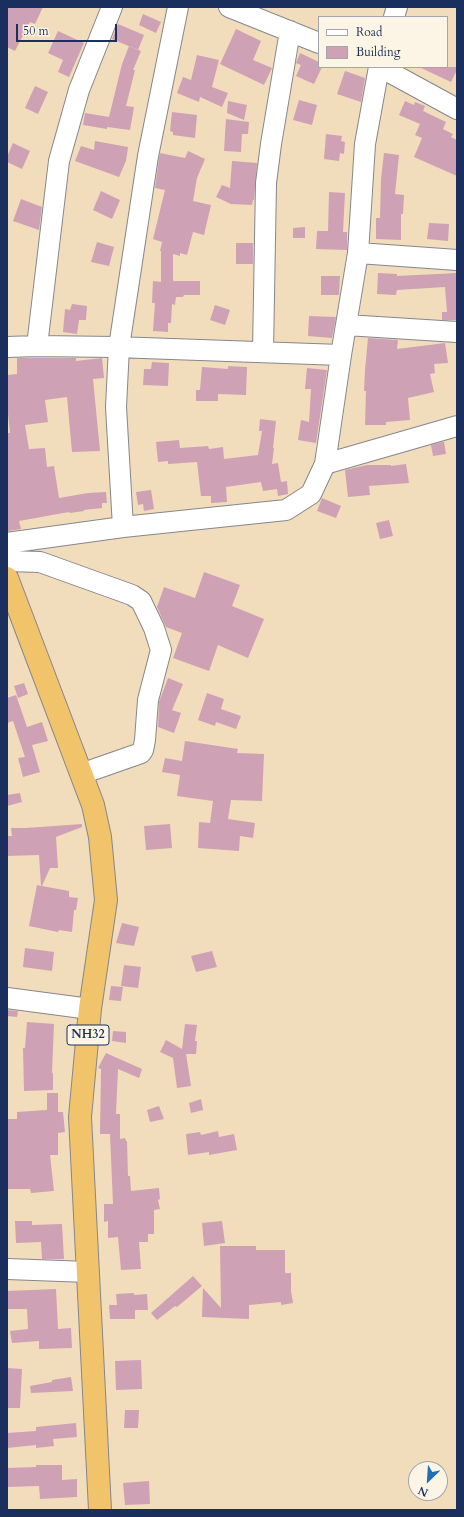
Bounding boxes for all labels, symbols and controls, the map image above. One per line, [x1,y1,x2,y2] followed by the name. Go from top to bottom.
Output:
[18,16,119,42] scale bar
[318,16,448,68] legend
[23,23,49,39] text: 50 m
[356,24,382,40] text: Road
[356,44,400,60] text: Building
[67,1025,109,1045] road number: NH32
[408,1461,448,1501] north arrow
[416,1483,431,1500] text: N

